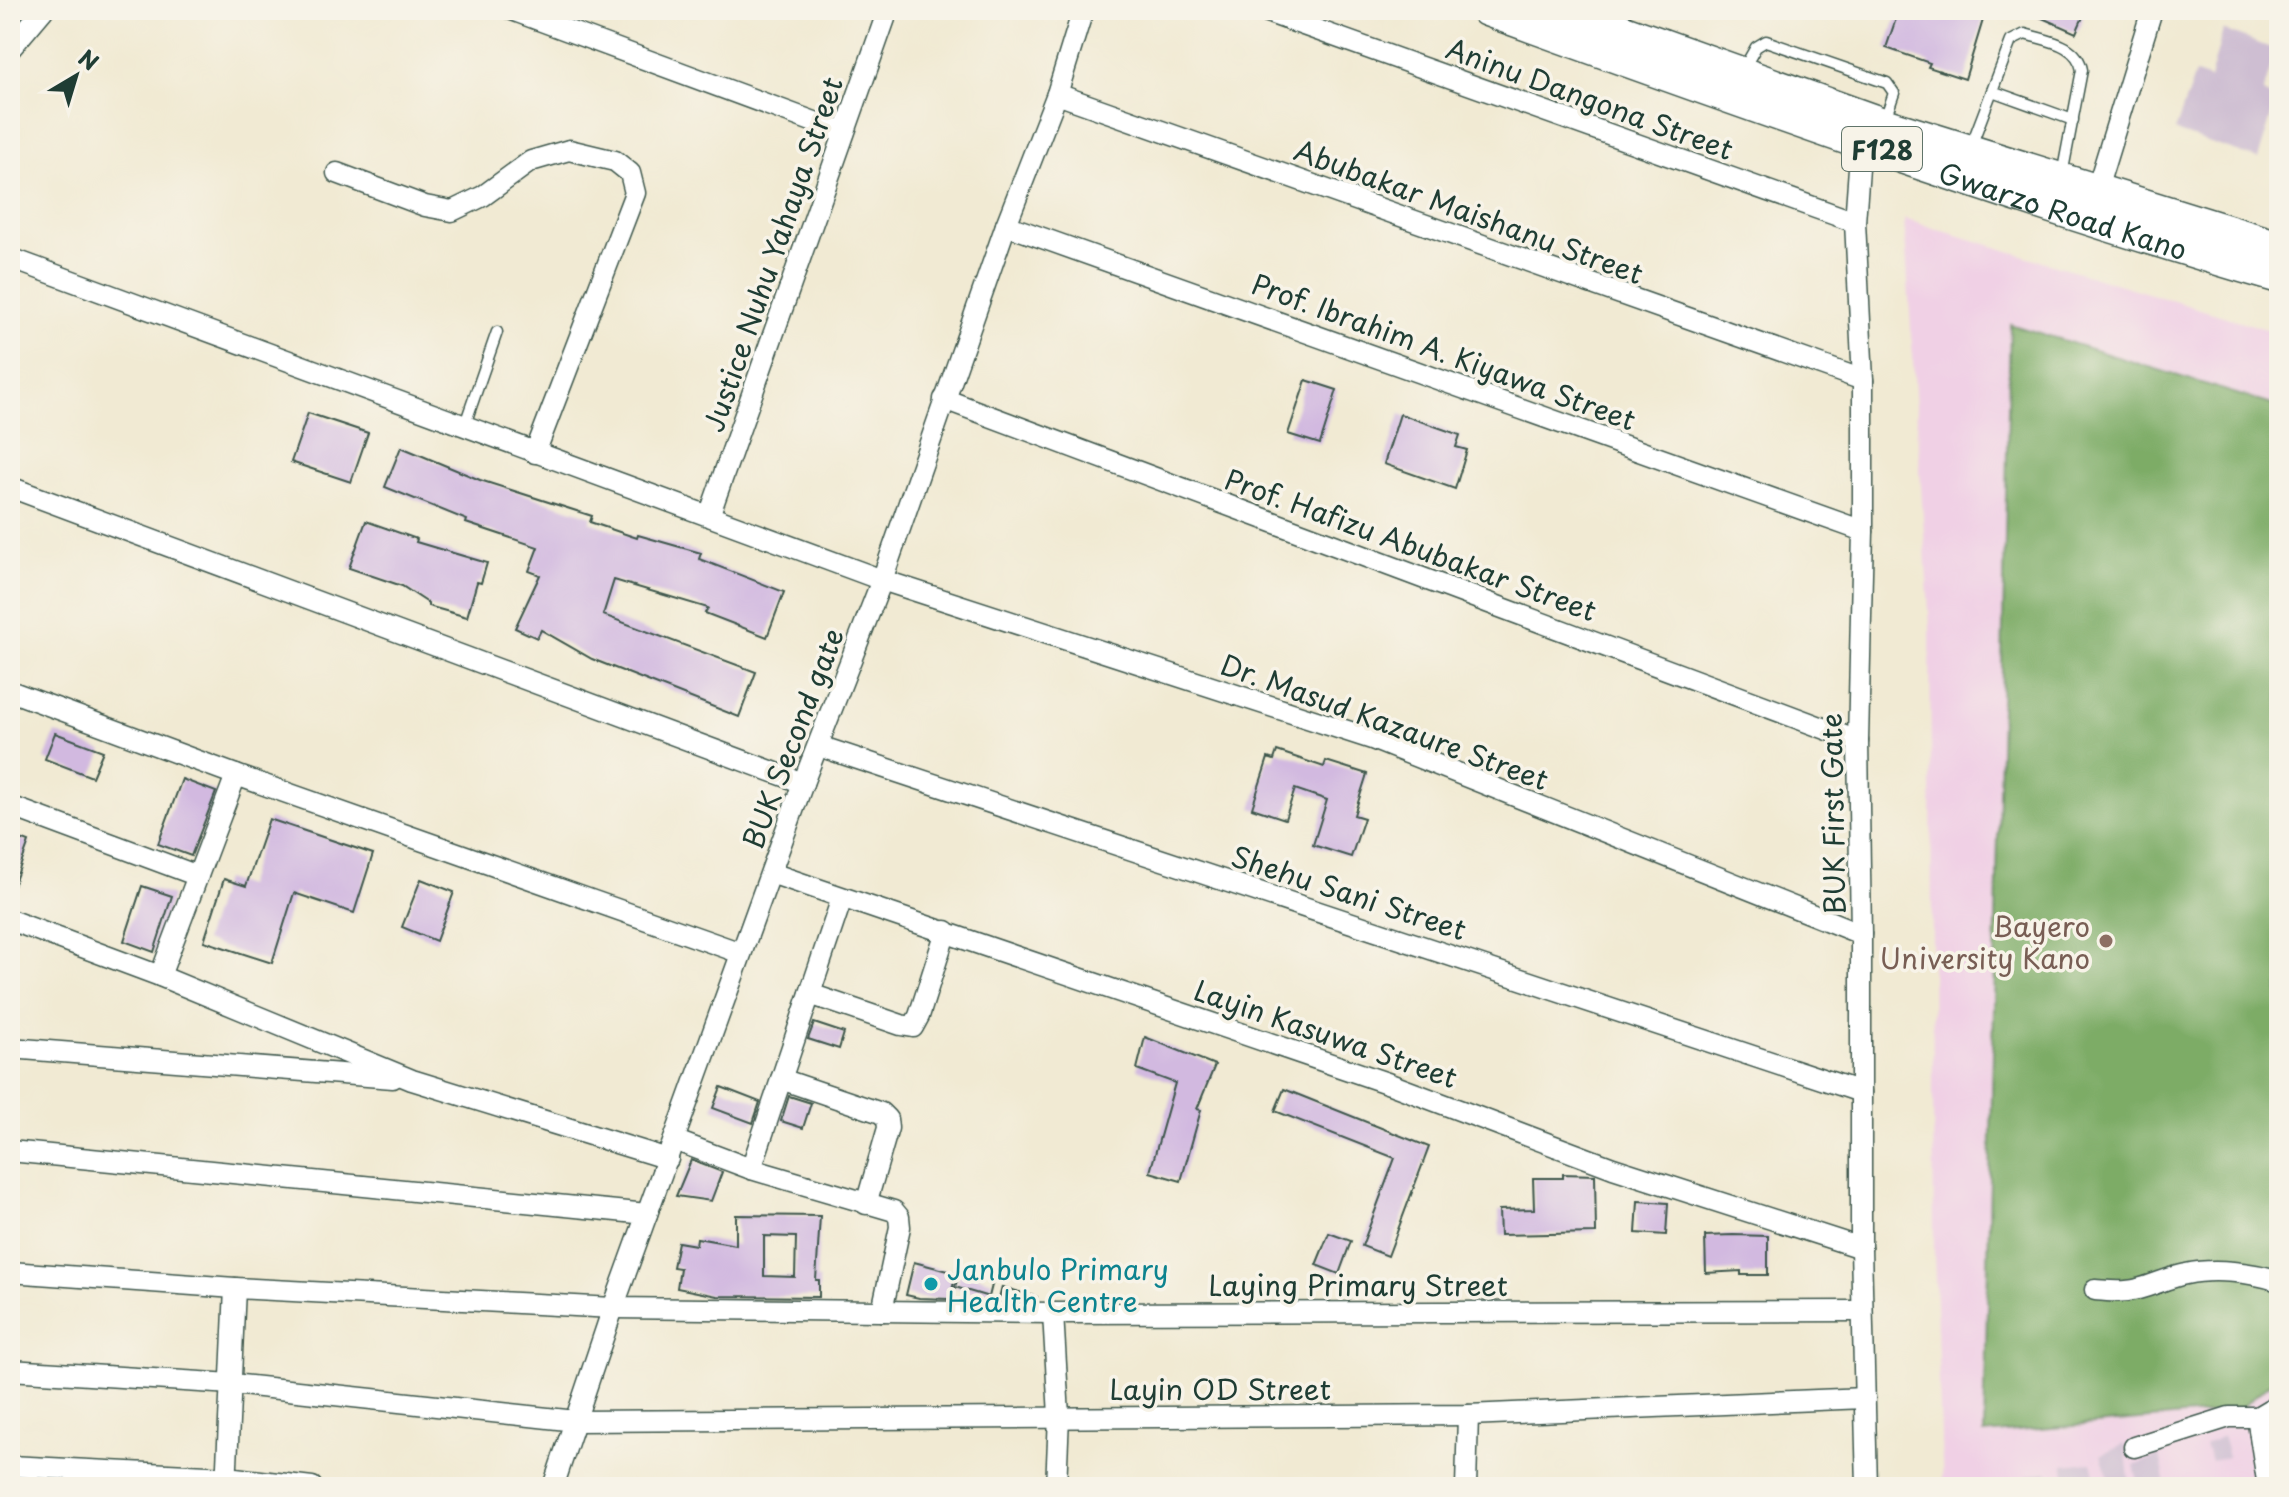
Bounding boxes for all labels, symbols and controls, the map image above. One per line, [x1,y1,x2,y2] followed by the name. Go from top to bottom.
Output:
[1440,26,1740,170] street label: Aninu Dangona Street
[36,36,116,116] north arrow
[72,41,106,77] text: N
[691,71,853,437] street label: Justice Nuhu Yahaya Street
[1842,127,1922,171] road number: F128
[1289,128,1649,294] street label: Abubakar Maishanu Street
[1933,150,2193,270] street label: Gwarzo Road Kano
[1246,261,1642,441] street label: Prof. Ibrahim A. Kiyawa Street
[1219,457,1603,631] street label: Prof. Hafizu Abubakar Street
[730,621,854,855] street label: BUK Second gate
[1215,642,1555,800] street label: Dr. Masud Kazaure Street
[1809,713,1855,915] street label: BUK First Gate
[1226,834,1472,950] street label: Shehu Sani Street
[1879,904,2090,979] place label: Bayero University Kano
[2097,932,2115,950] marker: Bayero University Kano
[1189,968,1463,1098] street label: Layin Kasuwa Street
[947,1247,1169,1322] place label: Janbulo Primary Health Centre
[1208,1263,1508,1306] street label: Laying Primary Street
[922,1275,940,1293] marker: Janbulo Primary Health Centre
[1109,1367,1331,1410] street label: Layin OD Street

